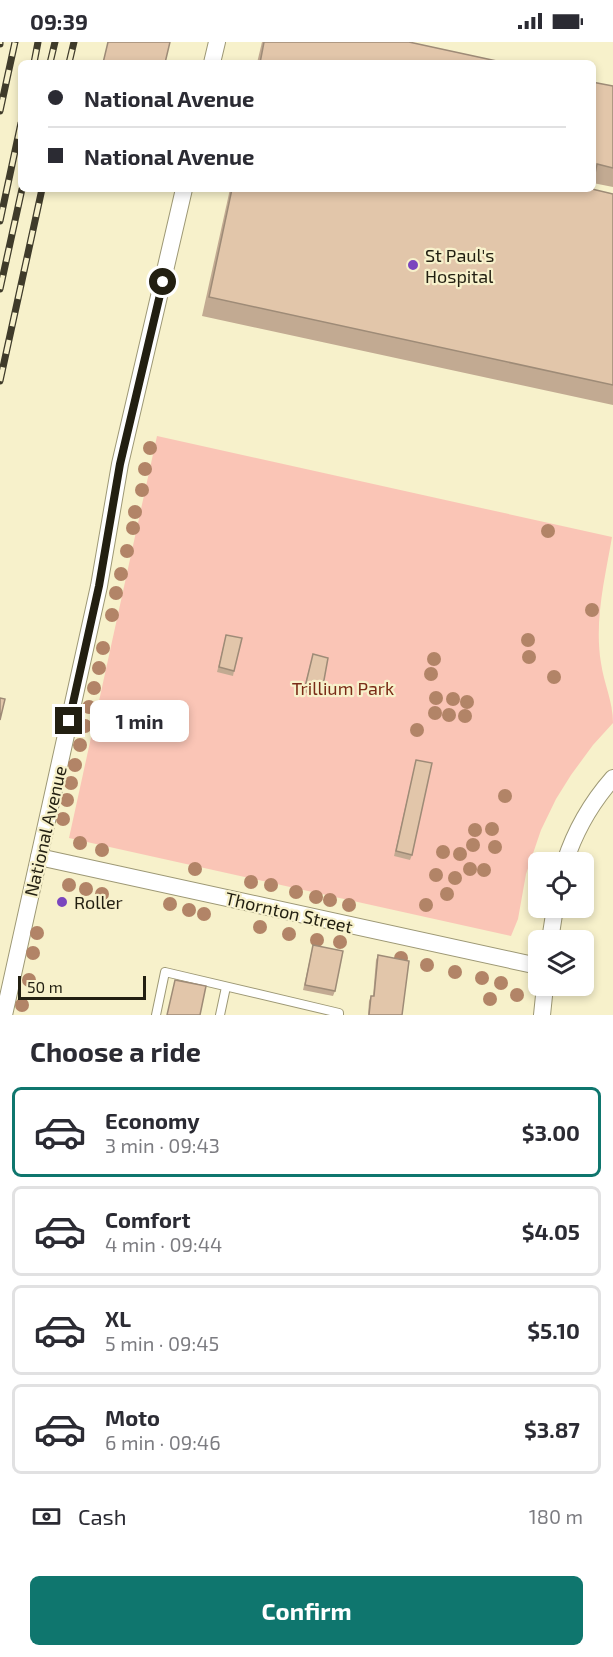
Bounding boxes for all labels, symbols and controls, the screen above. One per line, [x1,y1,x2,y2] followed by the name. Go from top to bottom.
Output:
[30,8,88,34] text: 09:39
[84,85,254,111] text: National Avenue
[84,143,254,169] text: National Avenue
[425,244,494,287] place label: St Paul's Hospital
[406,258,420,272] marker: St Paul's Hospital
[149,268,176,295] route start
[292,677,394,699] park label: Trillium Park
[90,700,189,742] callout: 1 min
[55,707,82,734] route end
[115,709,164,733] text: 1 min
[19,764,71,898] street label: National Avenue
[528,852,594,996] map controls
[528,852,594,918] button: locate
[223,887,355,937] street label: Thornton Street
[74,891,123,913] place label: Roller
[55,895,69,909] marker: Roller
[528,930,594,996] button: layers
[18,973,146,1001] scale bar
[27,977,63,996] text: 50 m
[30,1035,201,1067] text: Choose a ride
[33,1105,87,1159] icon: car
[105,1107,200,1133] text: Economy
[522,1119,580,1145] text: $3.00
[105,1133,220,1157] text: 3 min · 09:43
[33,1204,87,1258] icon: car
[105,1206,190,1232] text: Comfort
[522,1218,580,1244] text: $4.05
[105,1232,222,1256] text: 4 min · 09:44
[33,1303,87,1357] icon: car
[105,1305,131,1331] text: XL
[527,1317,580,1343] text: $5.10
[105,1331,219,1355] text: 5 min · 09:45
[33,1402,87,1456] icon: car
[105,1404,160,1430] text: Moto
[524,1416,580,1442] text: $3.87
[105,1430,221,1454] text: 6 min · 09:46
[30,1500,63,1533] icon: cash
[78,1503,127,1529] text: Cash
[529,1504,583,1528] text: 180 m
[30,1576,583,1645] button: Confirm

